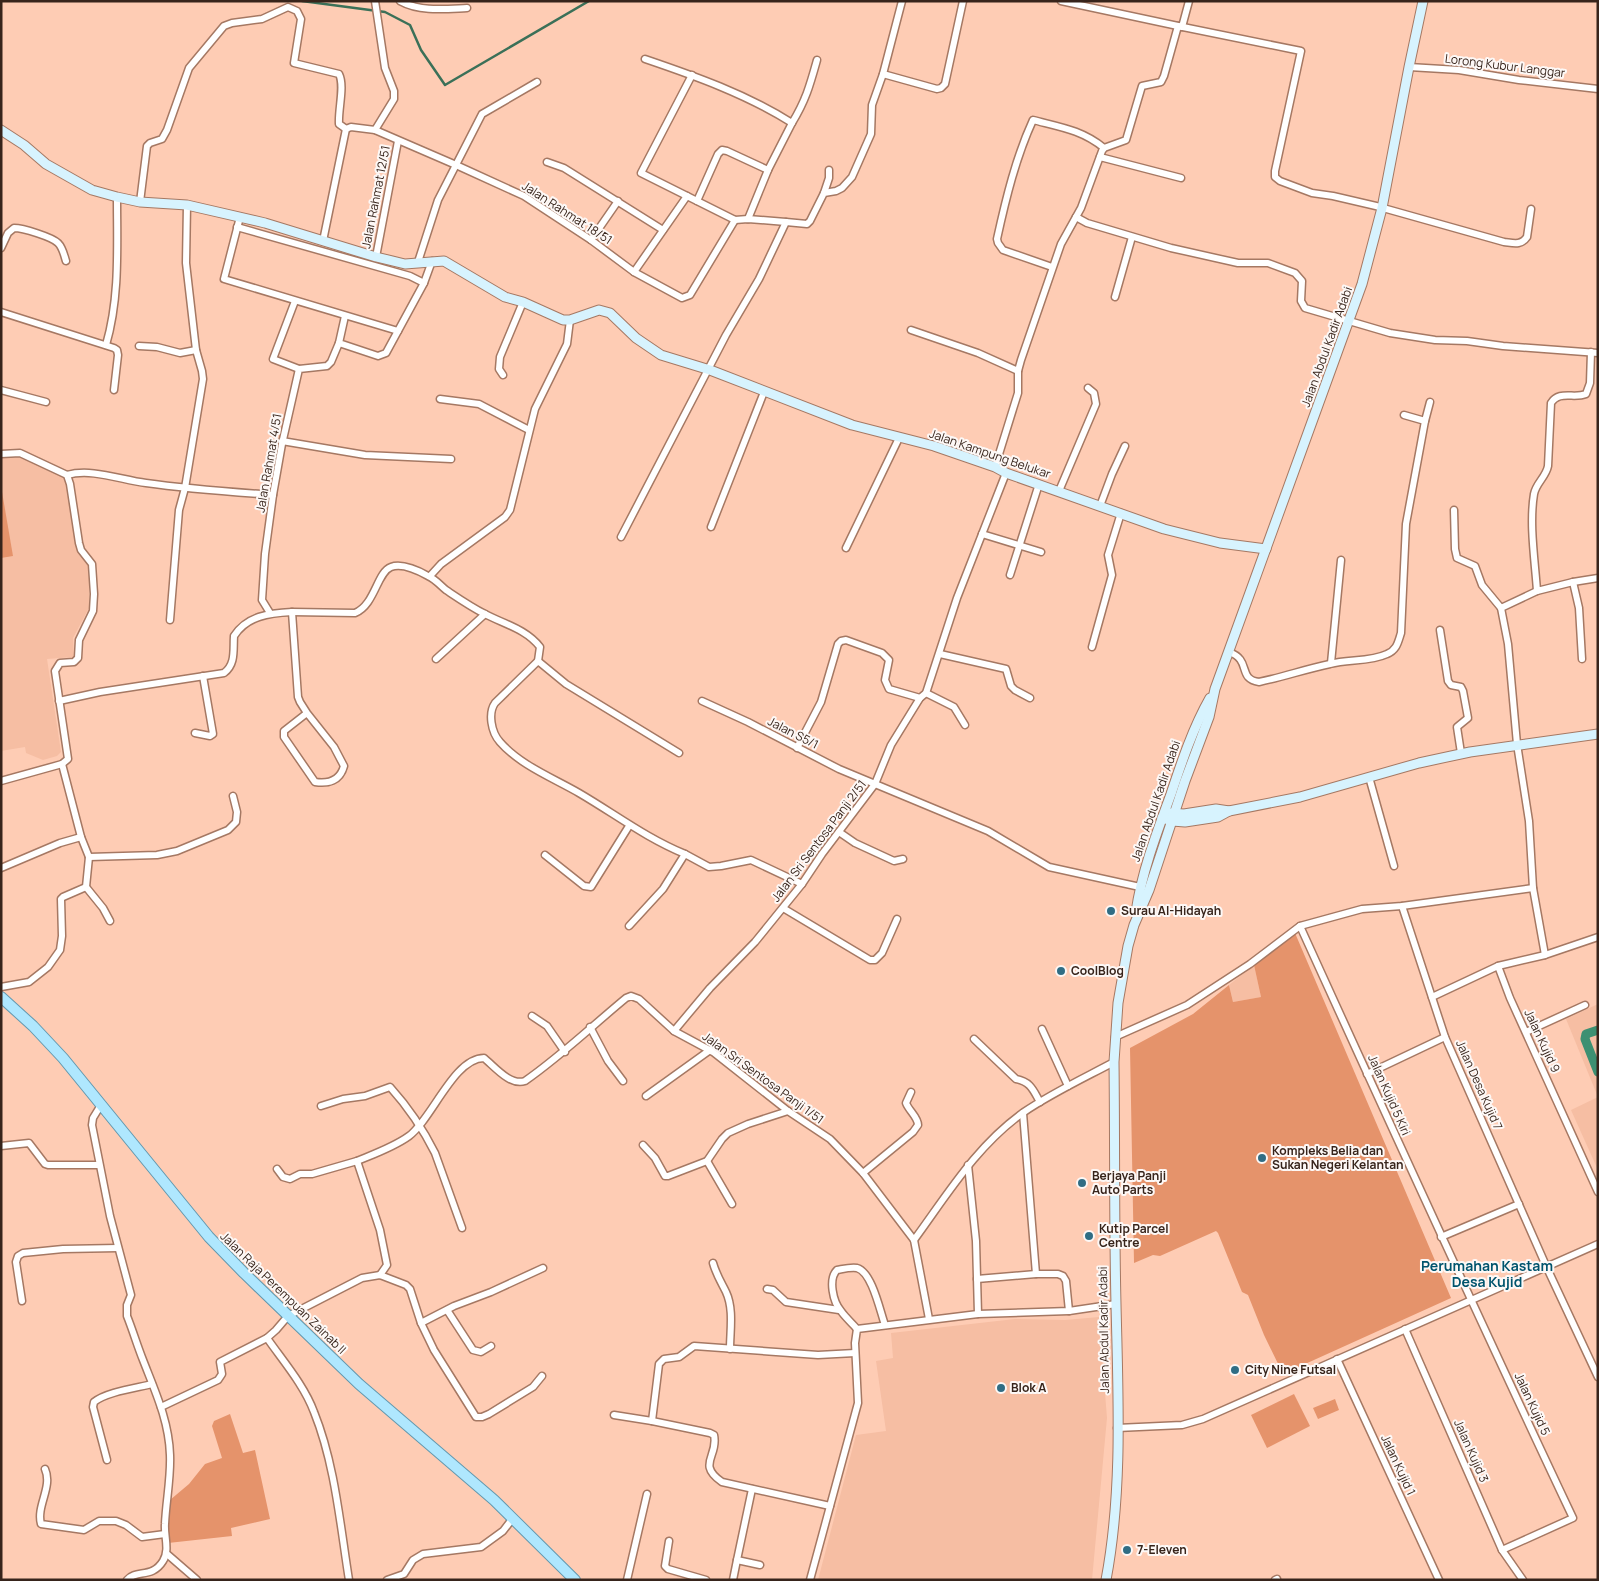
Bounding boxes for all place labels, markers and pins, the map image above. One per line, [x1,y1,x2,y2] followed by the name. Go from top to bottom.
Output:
[1121,902,1221,919] place label: Surau Al-Hidayah
[1105,905,1117,917] marker: Surau Al-Hidayah
[1071,962,1124,979] place label: CoolBlog
[1055,965,1067,977] marker: CoolBlog
[1272,1142,1404,1173] place label: Kompleks Belia dan Sukan Negeri Kelantan
[1256,1152,1268,1164] marker: Kompleks Belia dan Sukan Negeri Kelantan
[1092,1167,1166,1198] place label: Berjaya Panji Auto Parts
[1076,1177,1088,1189] marker: Berjaya Panji Auto Parts
[1099,1220,1169,1251] place label: Kutip Parcel Centre
[1083,1230,1095,1242] marker: Kutip Parcel Centre
[1245,1361,1336,1378] place label: City Nine Futsal
[1229,1364,1241,1376] marker: City Nine Futsal
[1011,1379,1046,1396] place label: Blok A
[995,1382,1007,1394] marker: Blok A
[1137,1541,1187,1558] place label: 7-Eleven
[1121,1544,1133,1556] marker: 7-Eleven

